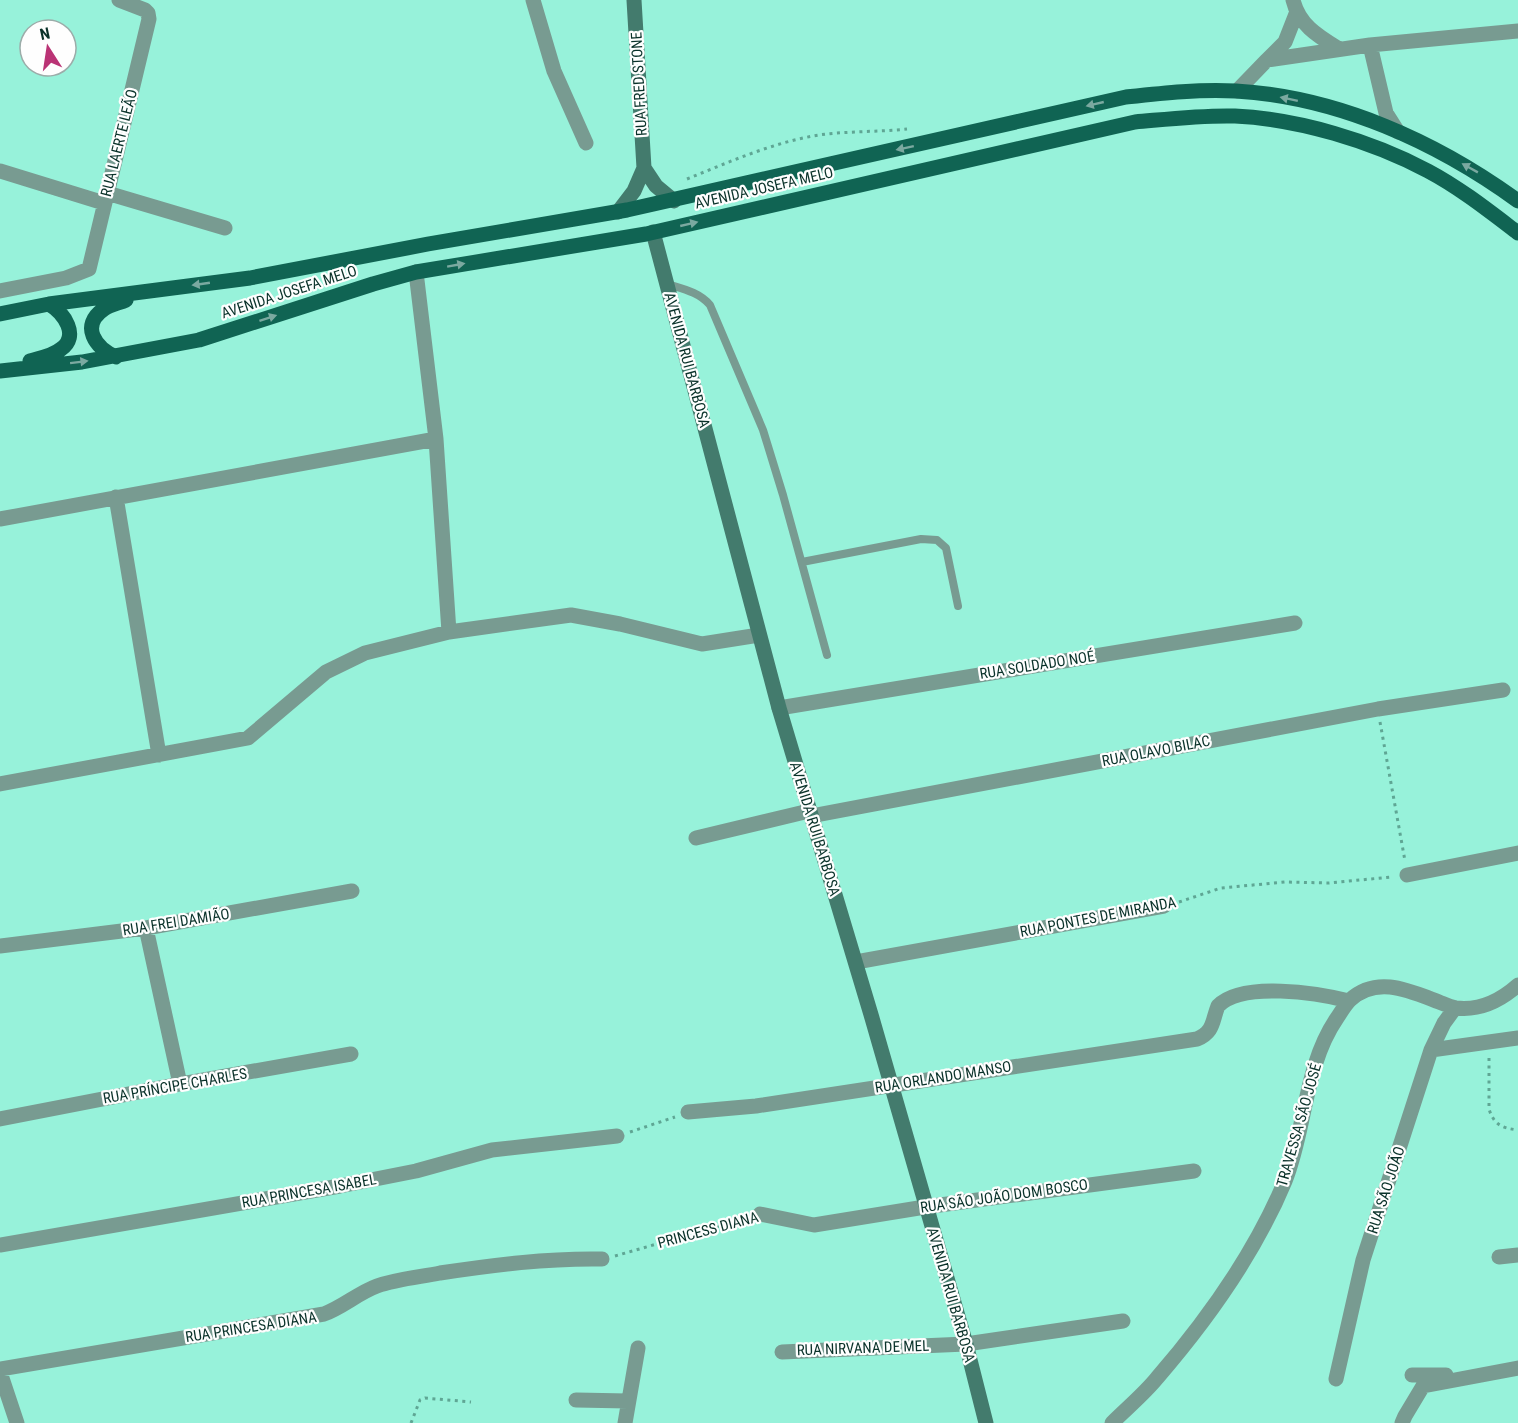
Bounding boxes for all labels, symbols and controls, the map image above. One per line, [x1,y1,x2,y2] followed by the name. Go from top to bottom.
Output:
[18,18,78,78] north arrow
[38,24,52,44] text: N
[627,32,651,136] street label: RUA FRED STONE
[97,87,141,199] street label: RUA LAERTE LEÃO
[1279,94,1298,103] one-way arrow
[1086,100,1105,110] one-way arrow
[896,144,915,153] one-way arrow
[693,163,835,213] street label: AVENIDA JOSEFA MELO
[1461,164,1478,174] one-way arrow
[680,219,699,228] one-way arrow
[447,260,466,269] one-way arrow
[219,262,359,322] street label: AVENIDA JOSEFA MELO
[191,280,210,289] one-way arrow
[660,290,714,430] street label: AVENIDA RUI BARBOSA
[259,312,277,322] one-way arrow
[70,358,89,367] one-way arrow
[978,647,1096,683] street label: RUA SOLDADO NOÉ
[1100,732,1212,770] street label: RUA OLAVO BILAC
[786,760,844,899] street label: AVENIDA RUI BARBOSA
[1018,893,1178,941] street label: RUA PONTES DE MIRANDA
[121,905,231,939] street label: RUA FREI DAMIÃO
[874,1057,1012,1097] street label: RUA ORLANDO MANSO
[1273,1061,1325,1189] street label: TRAVESSA SÃO JOSÉ
[102,1064,249,1108] street label: RUA PRÍNCIPE CHARLES
[1363,1144,1409,1236] street label: RUA SÃO JOÃO
[240,1170,378,1212] street label: RUA PRINCESA ISABEL
[919,1175,1089,1217] street label: RUA SÃO JOÃO DOM BOSCO
[656,1208,761,1252] street label: PRINCESS DIANA
[923,1226,979,1365] street label: AVENIDA RUI BARBOSA
[184,1308,318,1346] street label: RUA PRINCESA DIANA
[796,1337,930,1359] street label: RUA NIRVANA DE MEL

